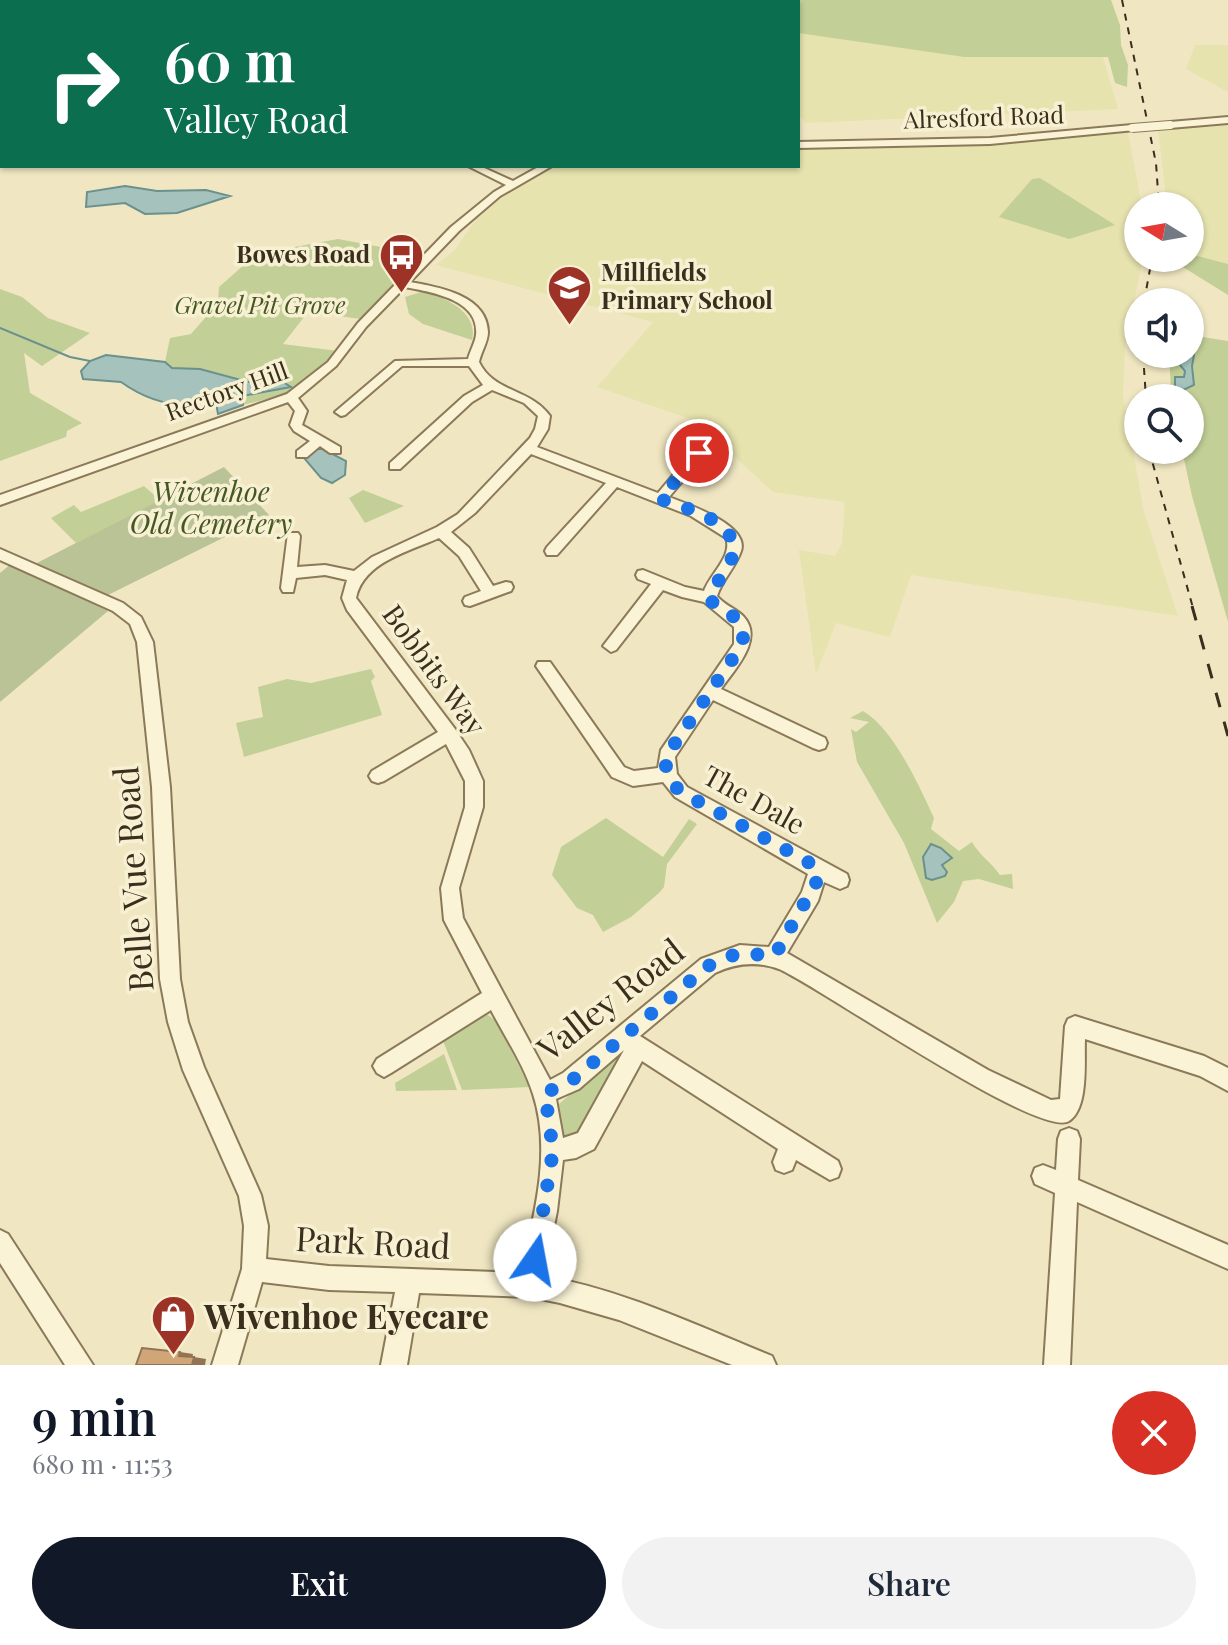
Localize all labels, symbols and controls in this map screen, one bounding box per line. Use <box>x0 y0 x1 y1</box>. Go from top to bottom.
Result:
text: 60 m <box>164 22 295 97</box>
icon: right <box>32 32 136 136</box>
text: Valley Road <box>164 94 349 142</box>
street label: Alresford Road <box>902 97 1065 135</box>
north arrow <box>1124 192 1204 272</box>
map controls <box>1124 192 1204 464</box>
bus stop icon: Bowes Road <box>377 231 425 294</box>
place label: Bowes Road <box>236 237 370 269</box>
place label: Millfields Primary School <box>601 255 773 315</box>
school or university icon: Millfields Primary School <box>546 263 594 326</box>
park label: Gravel Pit Grove <box>174 288 346 320</box>
button: sound <box>1124 288 1204 368</box>
street label: Rectory Hill <box>161 353 292 427</box>
button: search <box>1124 384 1204 464</box>
pin <box>665 419 733 487</box>
icon: arrive <box>677 431 721 475</box>
park label: Wivenhoe Old Cemetery <box>130 472 292 541</box>
street label: Bobbits Way <box>375 596 495 742</box>
street label: The Dale <box>697 756 812 842</box>
street label: Belle Vue Road <box>101 765 163 993</box>
street label: Valley Road <box>526 926 693 1071</box>
street label: Park Road <box>294 1214 452 1268</box>
position arrow <box>493 1218 577 1302</box>
place label: Wivenhoe Eyecare <box>203 1292 489 1338</box>
shop icon: Wivenhoe Eyecare <box>149 1293 197 1356</box>
text: 9 min <box>32 1384 156 1448</box>
button: close <box>1112 1391 1196 1475</box>
text: 680 m · 11:53 <box>32 1446 173 1481</box>
button: Exit <box>32 1537 606 1629</box>
button: Share <box>622 1537 1196 1629</box>

